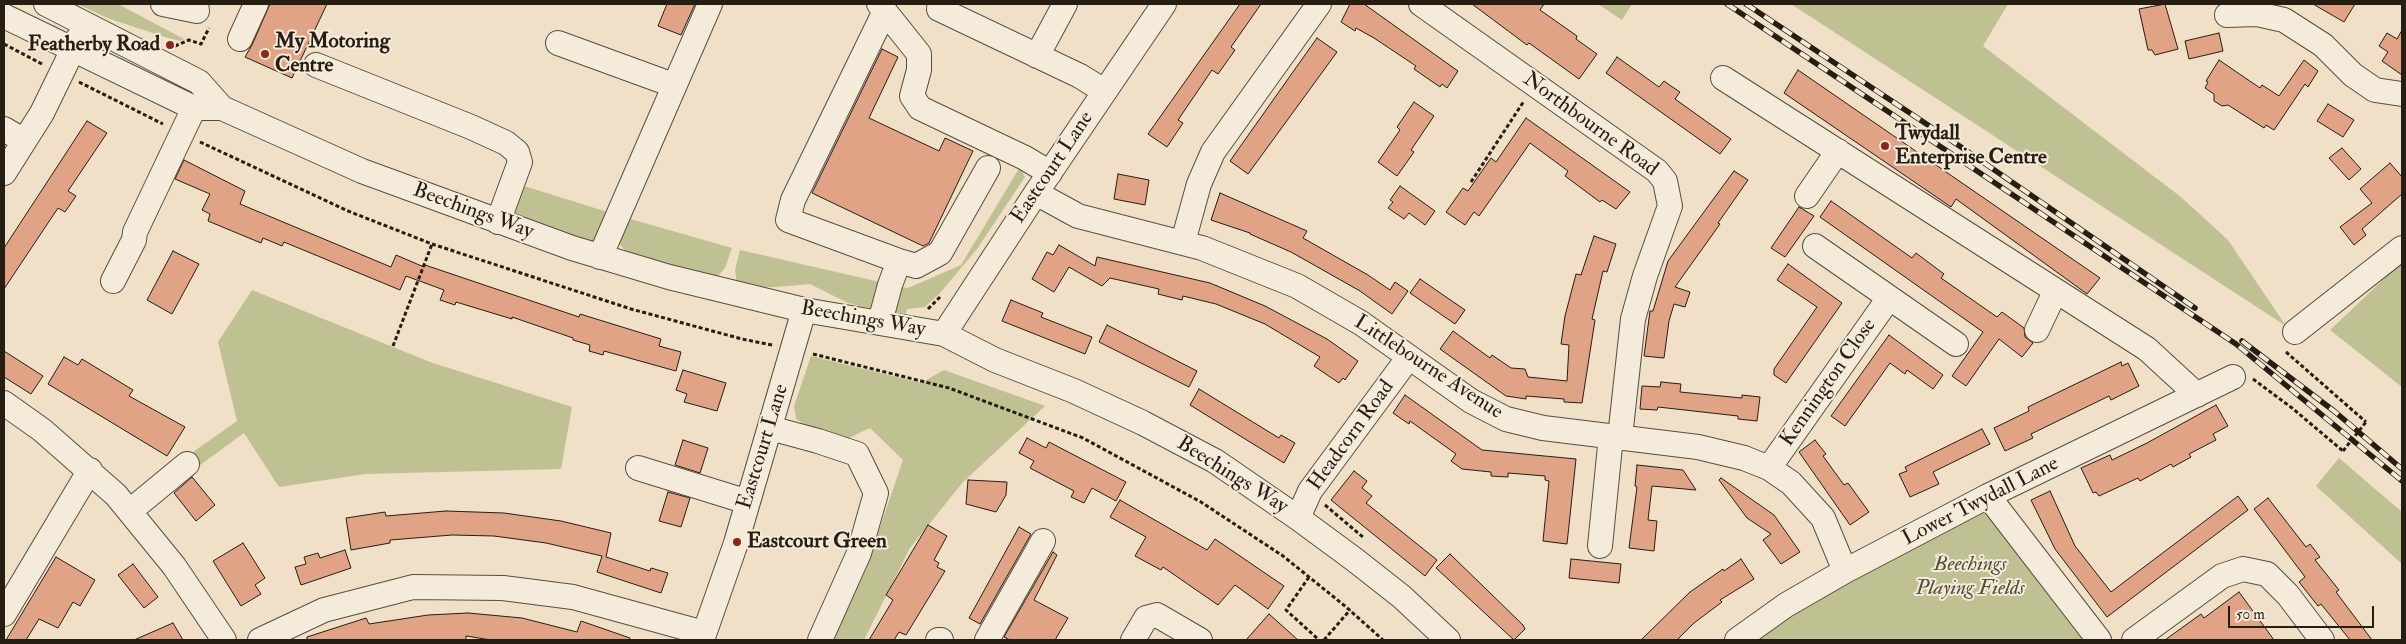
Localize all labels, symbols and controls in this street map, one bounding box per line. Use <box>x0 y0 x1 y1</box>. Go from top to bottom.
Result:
place label: My Motoring Centre <box>275 29 390 79</box>
place label: Featherby Road <box>28 32 160 58</box>
marker: Featherby Road <box>164 39 176 51</box>
marker: My Motoring Centre <box>259 48 271 60</box>
street label: Northbourne Road <box>1517 67 1663 183</box>
street label: Eastcourt Lane <box>1006 107 1100 229</box>
place label: Twydall Enterprise Centre <box>1895 121 2047 171</box>
marker: Twydall Enterprise Centre <box>1879 140 1891 152</box>
street label: Beechings Way <box>409 179 537 245</box>
street label: Beechings Way <box>799 297 927 343</box>
street label: Littlebourne Avenue <box>1349 311 1507 425</box>
street label: Kennington Close <box>1776 314 1882 452</box>
street label: Headcorn Road <box>1304 376 1400 496</box>
street label: Eastcourt Lane <box>733 381 795 513</box>
street label: Beechings Way <box>1172 432 1292 520</box>
street label: Lower Twydall Lane <box>1899 452 2063 552</box>
place label: Eastcourt Green <box>747 529 887 555</box>
marker: Eastcourt Green <box>731 536 743 548</box>
park label: Beechings Playing Fields <box>1915 552 2025 602</box>
scale bar <box>2231 596 2377 628</box>
text: 50 m <box>2236 605 2265 624</box>

